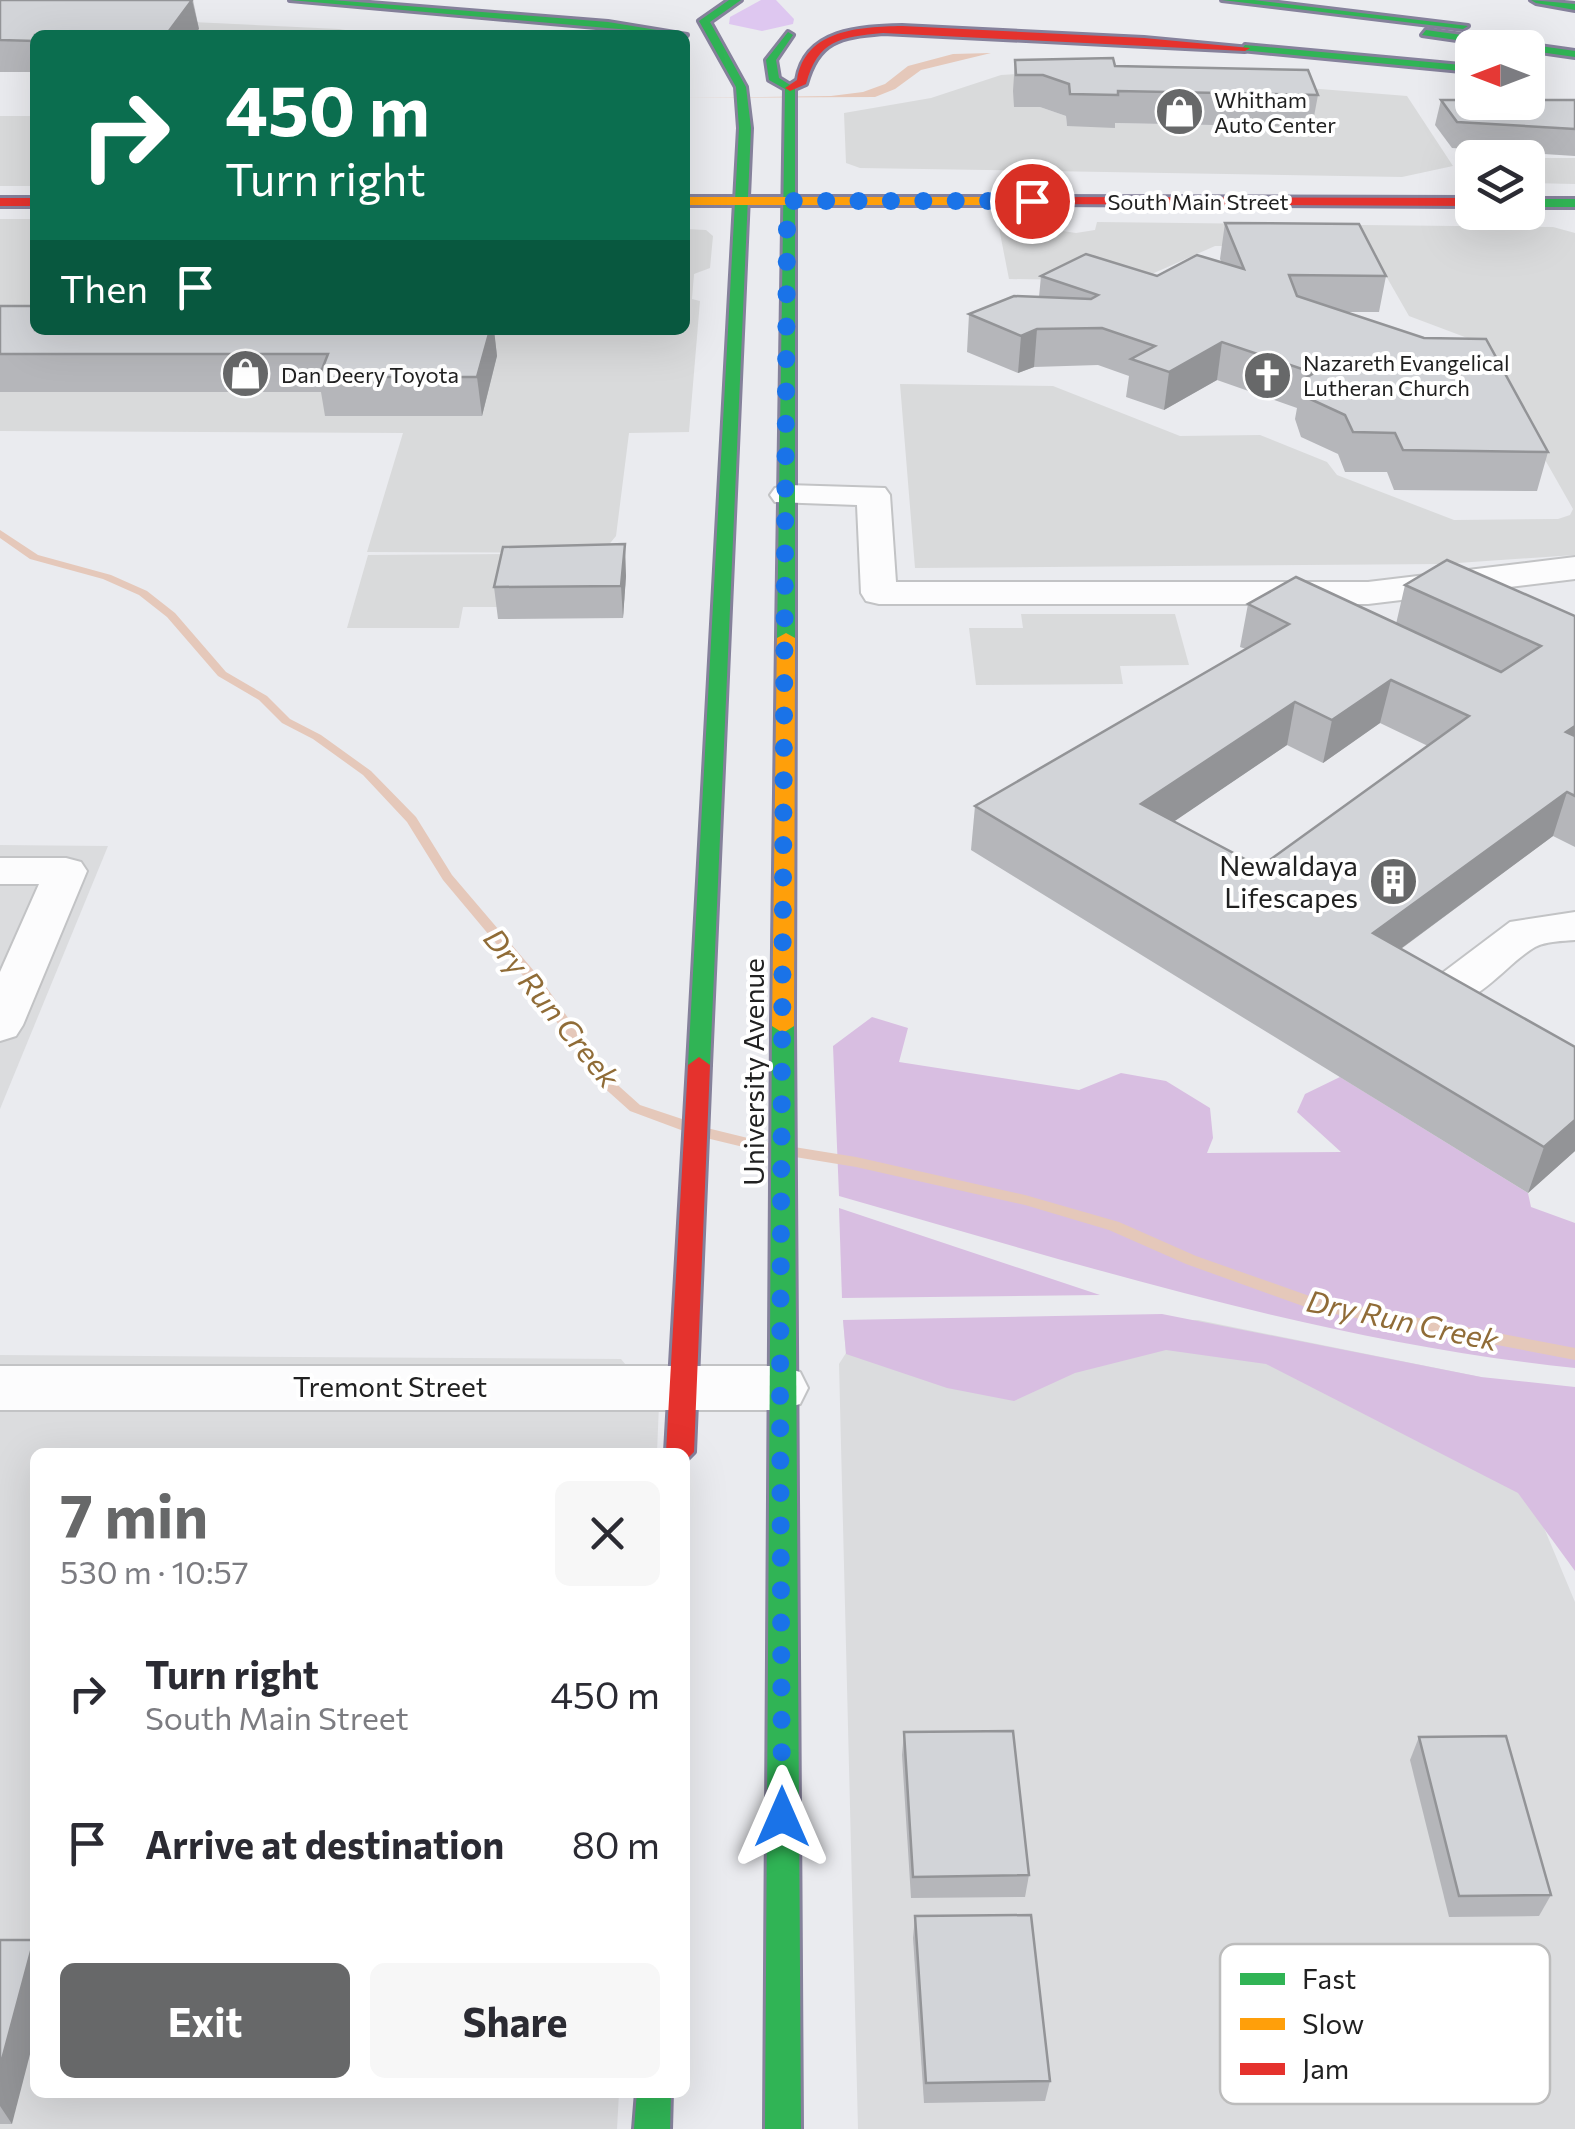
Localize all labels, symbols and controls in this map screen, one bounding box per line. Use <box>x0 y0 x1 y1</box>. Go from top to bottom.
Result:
north arrow <box>1455 30 1545 120</box>
map controls <box>1455 30 1545 230</box>
text: 450 m <box>225 65 430 150</box>
icon: right <box>60 70 190 200</box>
shop icon: Whitham Auto Center <box>1153 86 1205 138</box>
place label: Whitham Auto Center <box>1214 86 1336 138</box>
button: layers <box>1455 140 1545 230</box>
text: Turn right <box>225 150 426 205</box>
pin <box>990 159 1075 244</box>
icon: arrive <box>1005 174 1060 229</box>
street label: South Main Street <box>1107 188 1289 215</box>
icon: arrive <box>168 260 223 315</box>
text: Then <box>60 264 148 311</box>
shop icon: Dan Deery Toyota <box>220 348 272 400</box>
church icon: Nazareth Evangelical Lutheran Church <box>1242 349 1294 401</box>
place label: Nazareth Evangelical Lutheran Church <box>1303 349 1510 401</box>
place label: Dan Deery Toyota <box>281 361 459 388</box>
place label: Newaldaya Lifescapes <box>1219 848 1358 914</box>
building icon: Newaldaya Lifescapes <box>1367 855 1419 907</box>
water label: Dry Run Creek <box>477 920 629 1095</box>
street label: University Avenue <box>736 958 770 1186</box>
water label: Dry Run Creek <box>1304 1281 1503 1358</box>
street label: Tremont Street <box>293 1369 487 1403</box>
text: 7 min <box>60 1477 208 1550</box>
button: close <box>555 1481 660 1586</box>
text: 530 m · 10:57 <box>60 1551 249 1591</box>
text: Turn right <box>145 1650 319 1697</box>
icon: right <box>60 1666 115 1721</box>
text: 450 m <box>550 1670 660 1717</box>
text: South Main Street <box>145 1697 409 1737</box>
position arrow <box>730 1765 834 1869</box>
icon: arrive <box>60 1816 115 1871</box>
text: Arrive at destination <box>145 1820 504 1867</box>
text: 80 m <box>572 1820 660 1867</box>
legend <box>1220 1944 1550 2104</box>
text: Fast <box>1302 1961 1356 1995</box>
button: Exit <box>60 1963 350 2078</box>
button: Share <box>370 1963 660 2078</box>
text: Slow <box>1302 2006 1364 2040</box>
text: Jam <box>1302 2051 1349 2085</box>

